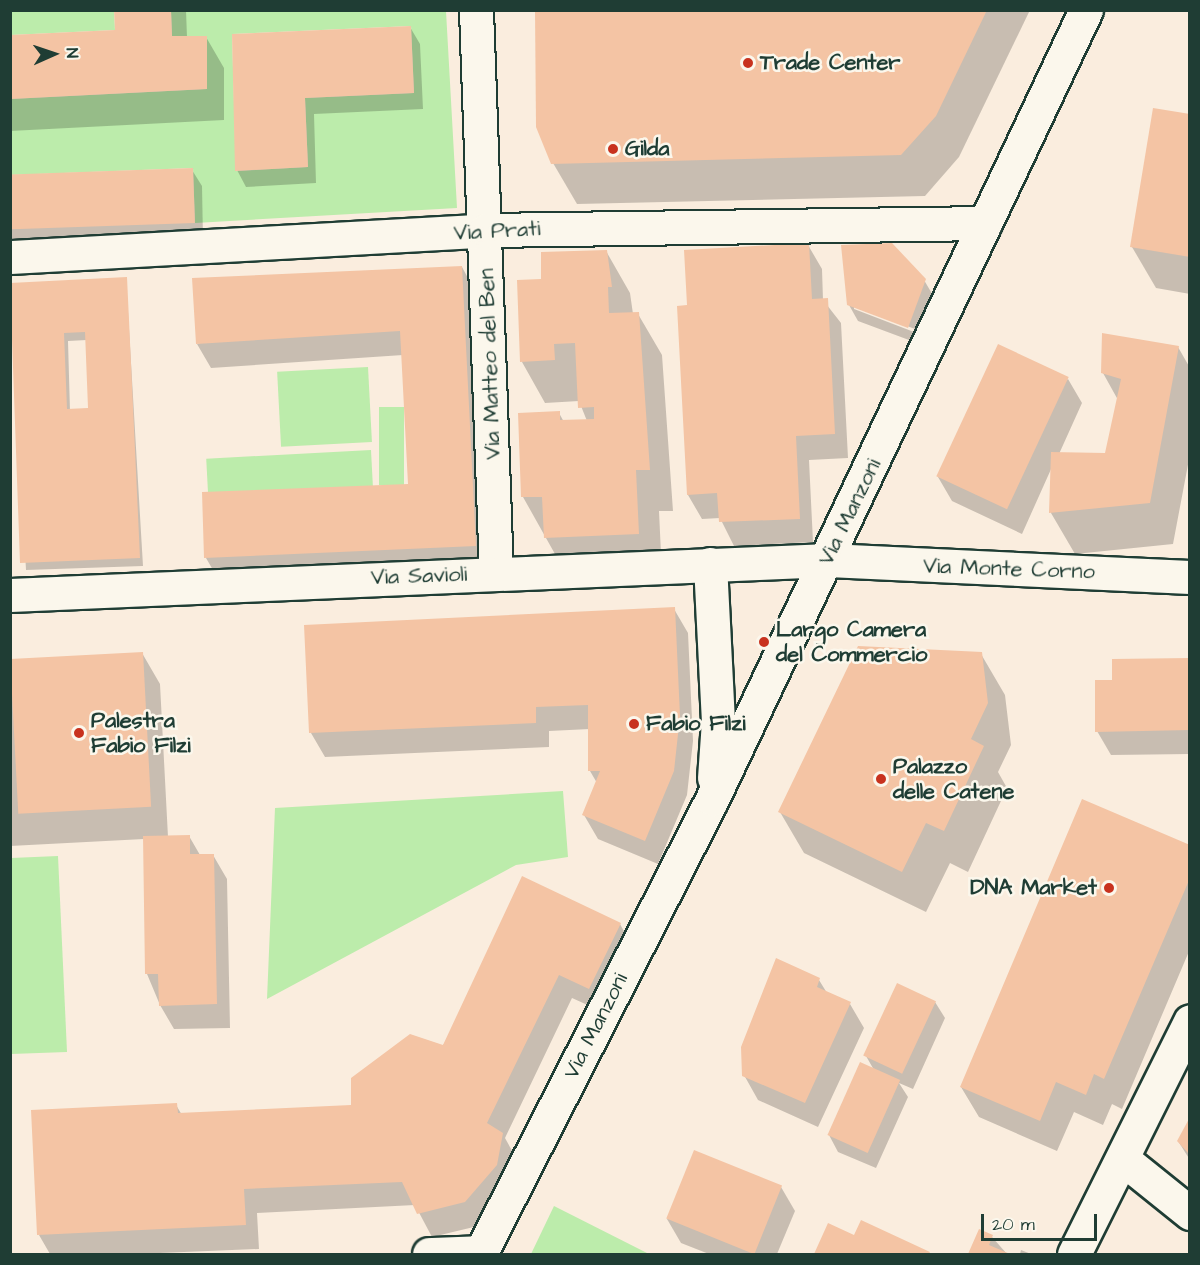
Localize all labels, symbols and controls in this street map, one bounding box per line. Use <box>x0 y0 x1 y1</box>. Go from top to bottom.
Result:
north arrow <box>24 24 84 84</box>
text: N <box>61 47 83 59</box>
place label: Trade Center <box>760 50 900 76</box>
marker: Trade Center <box>741 56 755 70</box>
place label: Gilda <box>625 136 669 162</box>
marker: Gilda <box>606 142 620 156</box>
street label: Via Prati <box>453 216 541 246</box>
street label: Via Matteo del Ben <box>473 268 507 460</box>
street label: Via Manzoni <box>813 454 887 570</box>
street label: Via Monte Corno <box>923 553 1095 585</box>
street label: Via Savioli <box>370 561 468 591</box>
place label: Largo Camera del Commercio <box>776 616 927 668</box>
marker: Largo Camera del Commercio <box>757 635 771 649</box>
place label: Palestra Fabio Filzi <box>91 707 191 758</box>
place label: Fabio Filzi <box>646 711 746 737</box>
marker: Fabio Filzi <box>627 717 641 731</box>
marker: Palestra Fabio Filzi <box>72 726 86 740</box>
place label: Palazzo delle Catene <box>893 753 1014 804</box>
marker: Palazzo delle Catene <box>874 772 888 786</box>
place label: DNA Market <box>970 875 1097 901</box>
marker: DNA Market <box>1102 881 1116 895</box>
street label: Via Manzoni <box>558 969 634 1083</box>
scale bar <box>984 1202 1100 1240</box>
text: 20 m <box>992 1212 1035 1237</box>

